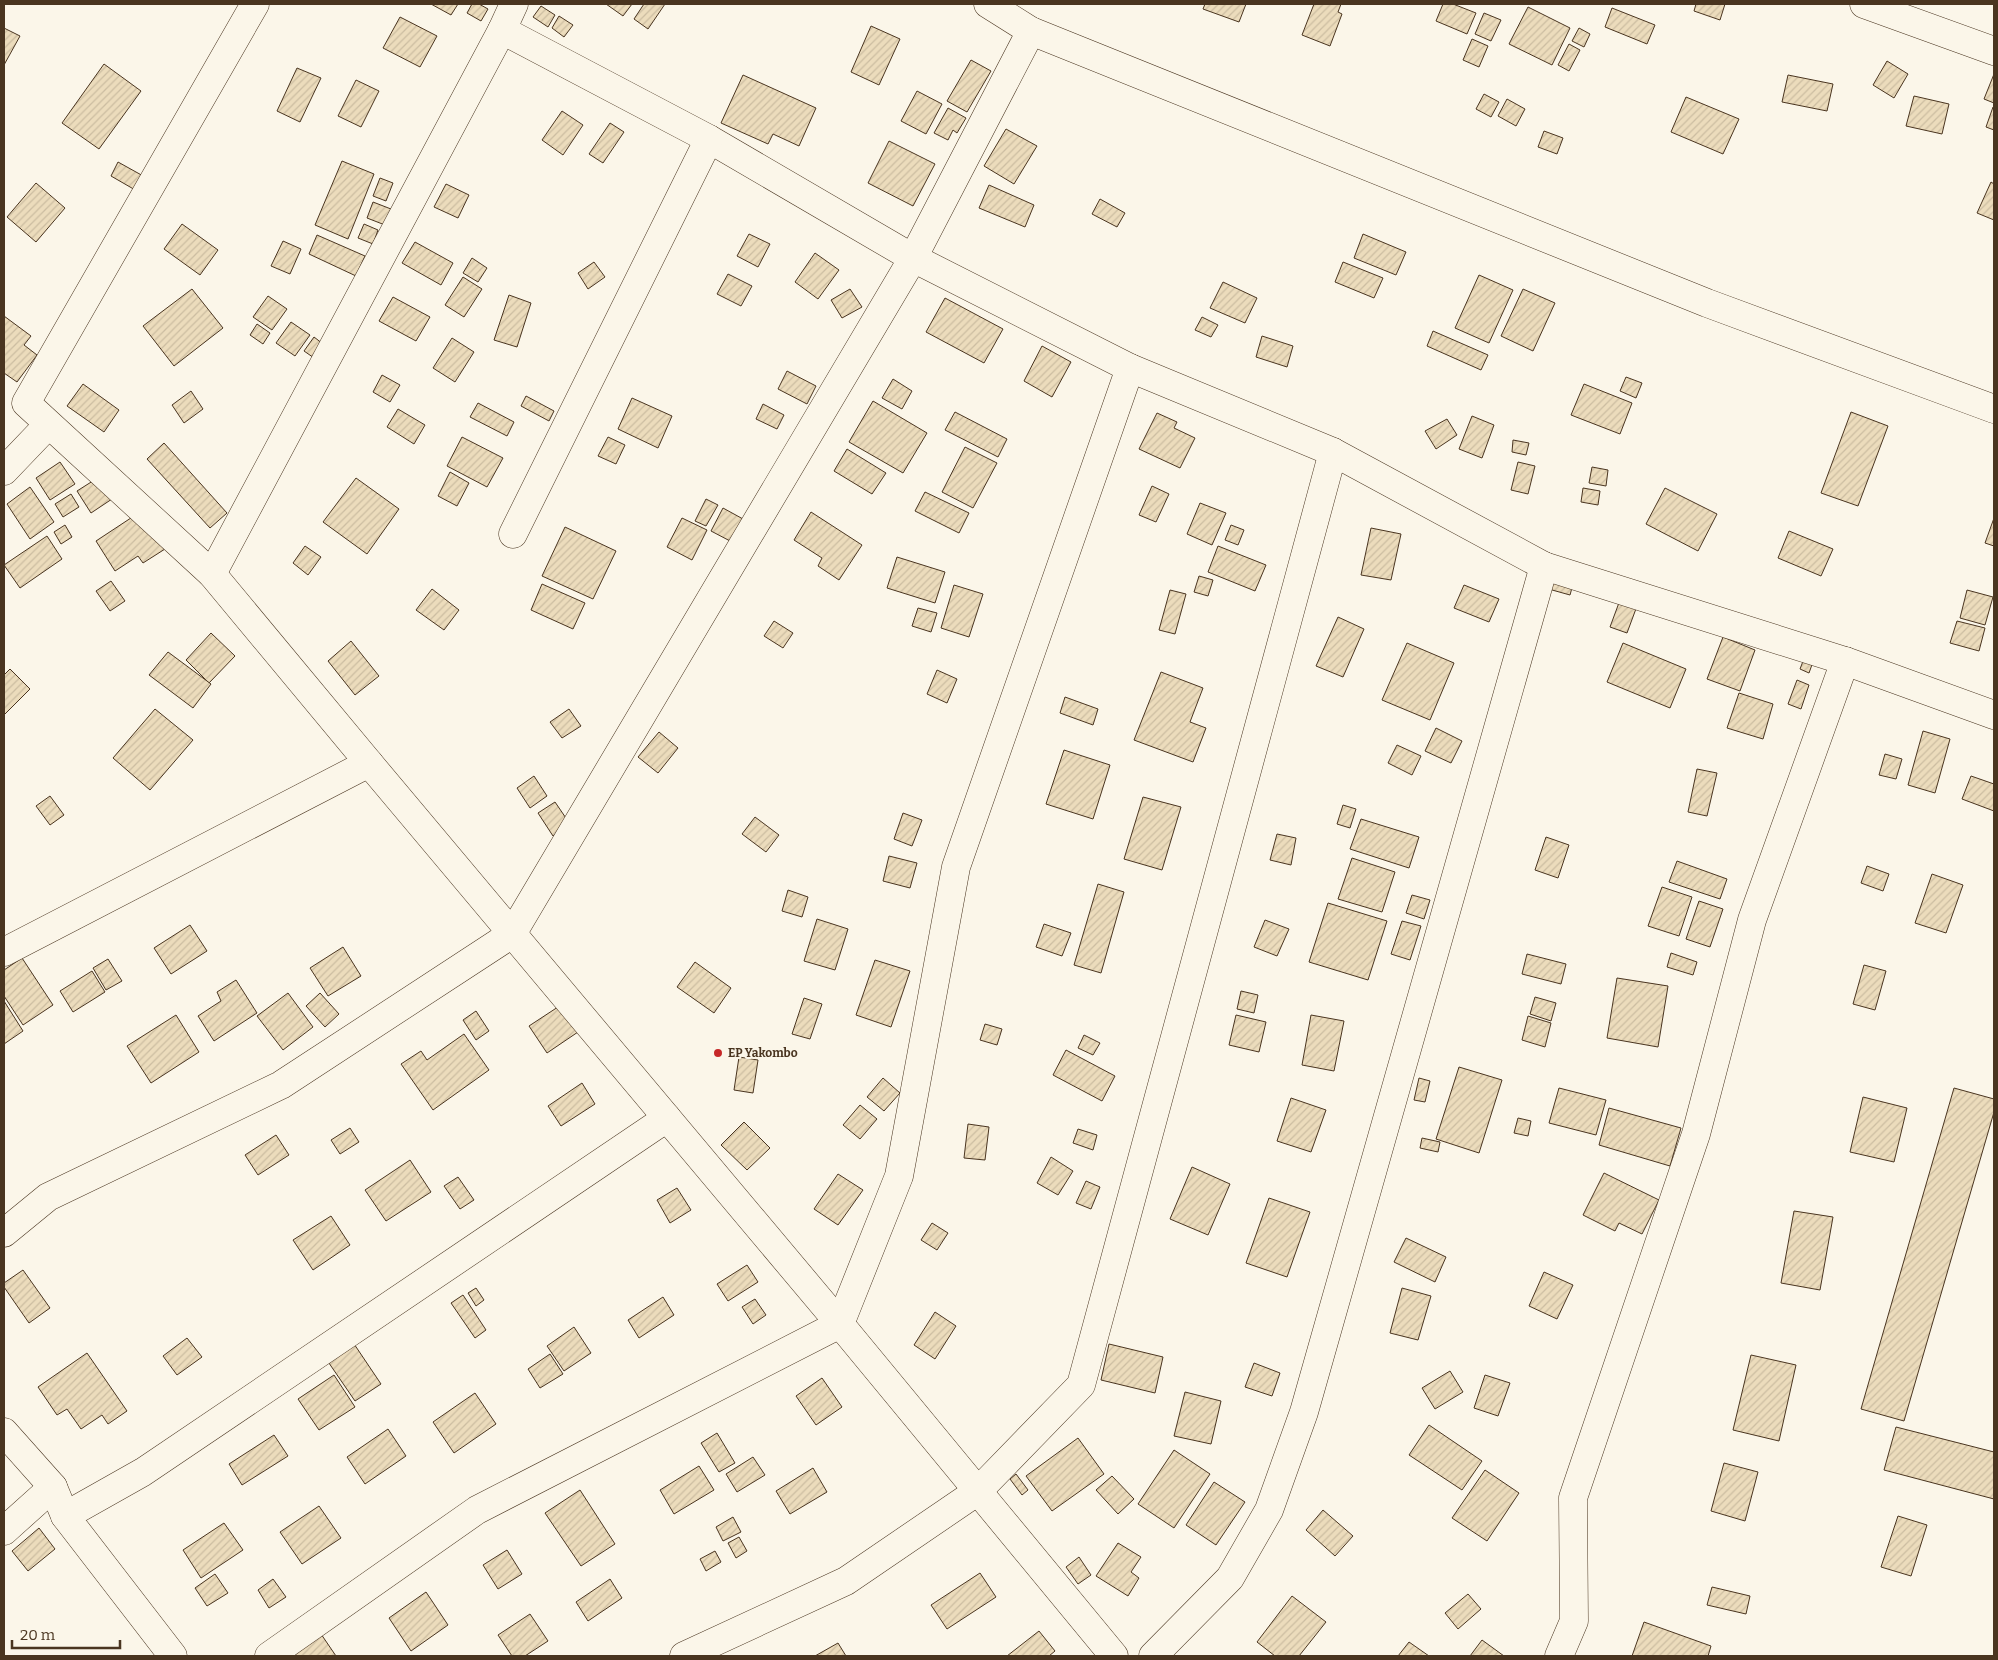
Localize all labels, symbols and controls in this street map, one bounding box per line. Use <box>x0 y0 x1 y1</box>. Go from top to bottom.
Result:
place label: EP Yakombo <box>728 1046 798 1060</box>
marker: EP Yakombo <box>712 1047 724 1059</box>
scale bar <box>12 1618 120 1650</box>
text: 20 m <box>20 1626 56 1644</box>

